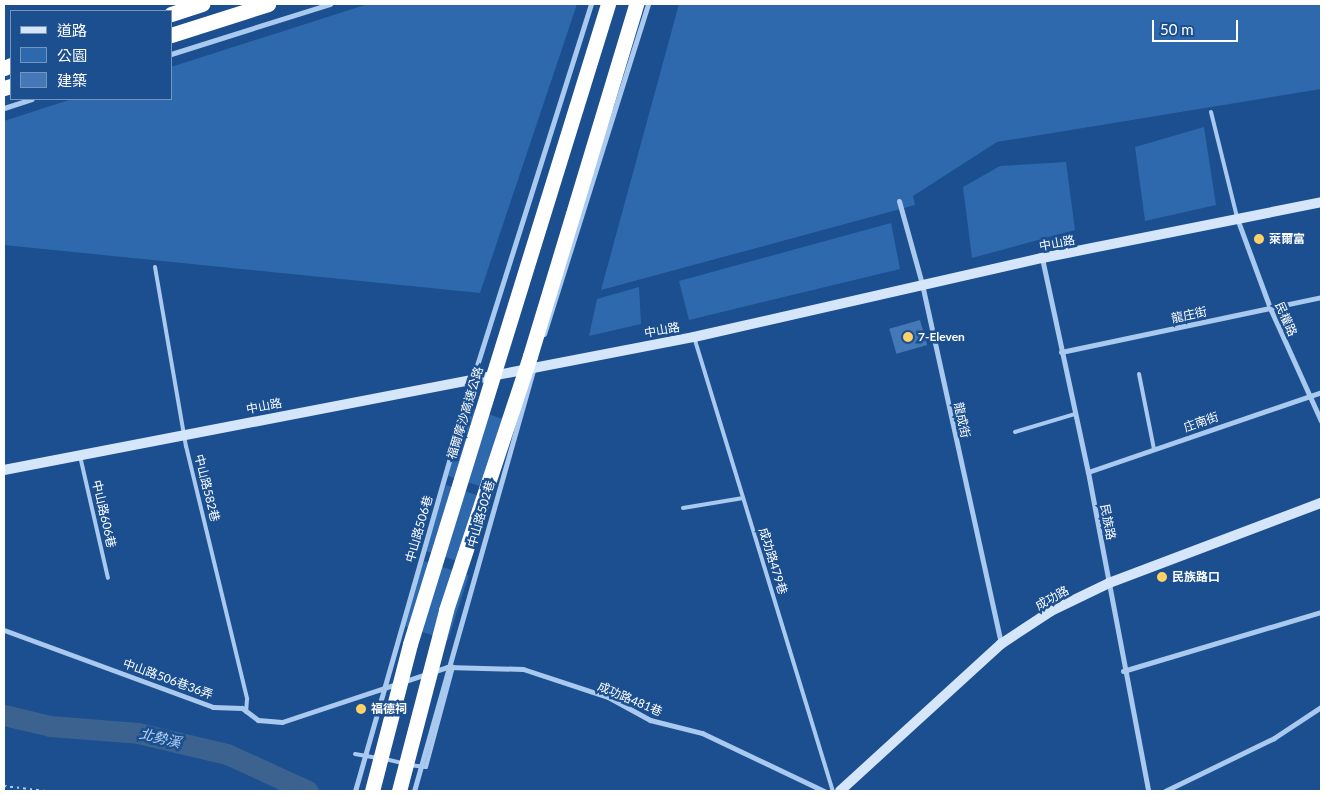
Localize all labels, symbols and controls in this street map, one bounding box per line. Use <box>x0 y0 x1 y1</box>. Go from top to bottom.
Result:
legend <box>10 10 172 100</box>
scale bar <box>1155 10 1241 42</box>
text: 50 m <box>1160 20 1194 38</box>
text: 道路 <box>57 21 87 39</box>
text: 公園 <box>57 46 87 64</box>
text: 建築 <box>57 71 87 89</box>
street label: 中山路 <box>1038 232 1076 254</box>
place label: 萊爾富 <box>1269 232 1305 246</box>
marker: 萊爾富 <box>1253 233 1265 245</box>
street label: 民權路 <box>1272 300 1300 338</box>
street label: 龍庄街 <box>1170 304 1208 326</box>
street label: 中山路 <box>643 320 681 340</box>
place label: 7-Eleven <box>918 330 965 344</box>
marker: 7-Eleven <box>902 331 914 343</box>
street label: 福爾摩沙高速公路 <box>444 365 486 461</box>
street label: 中山路 <box>245 395 283 417</box>
street label: 龍成街 <box>951 401 973 439</box>
street label: 庄南街 <box>1182 409 1220 435</box>
street label: 中山路582巷 <box>192 453 222 523</box>
street label: 中山路606巷 <box>89 479 119 549</box>
street label: 中山路502巷 <box>465 479 497 549</box>
street label: 中山路506巷 <box>403 494 435 564</box>
street label: 民族路 <box>1097 503 1119 541</box>
street label: 成功路479巷 <box>756 526 790 596</box>
place label: 民族路口 <box>1172 570 1220 584</box>
marker: 民族路口 <box>1156 571 1168 583</box>
street label: 成功路 <box>1033 583 1071 613</box>
street label: 中山路506巷36弄 <box>121 656 215 702</box>
street label: 成功路481巷 <box>595 679 665 719</box>
place label: 福德祠 <box>371 702 407 716</box>
marker: 福德祠 <box>355 703 367 715</box>
water label: 北勢溪 <box>138 725 182 751</box>

